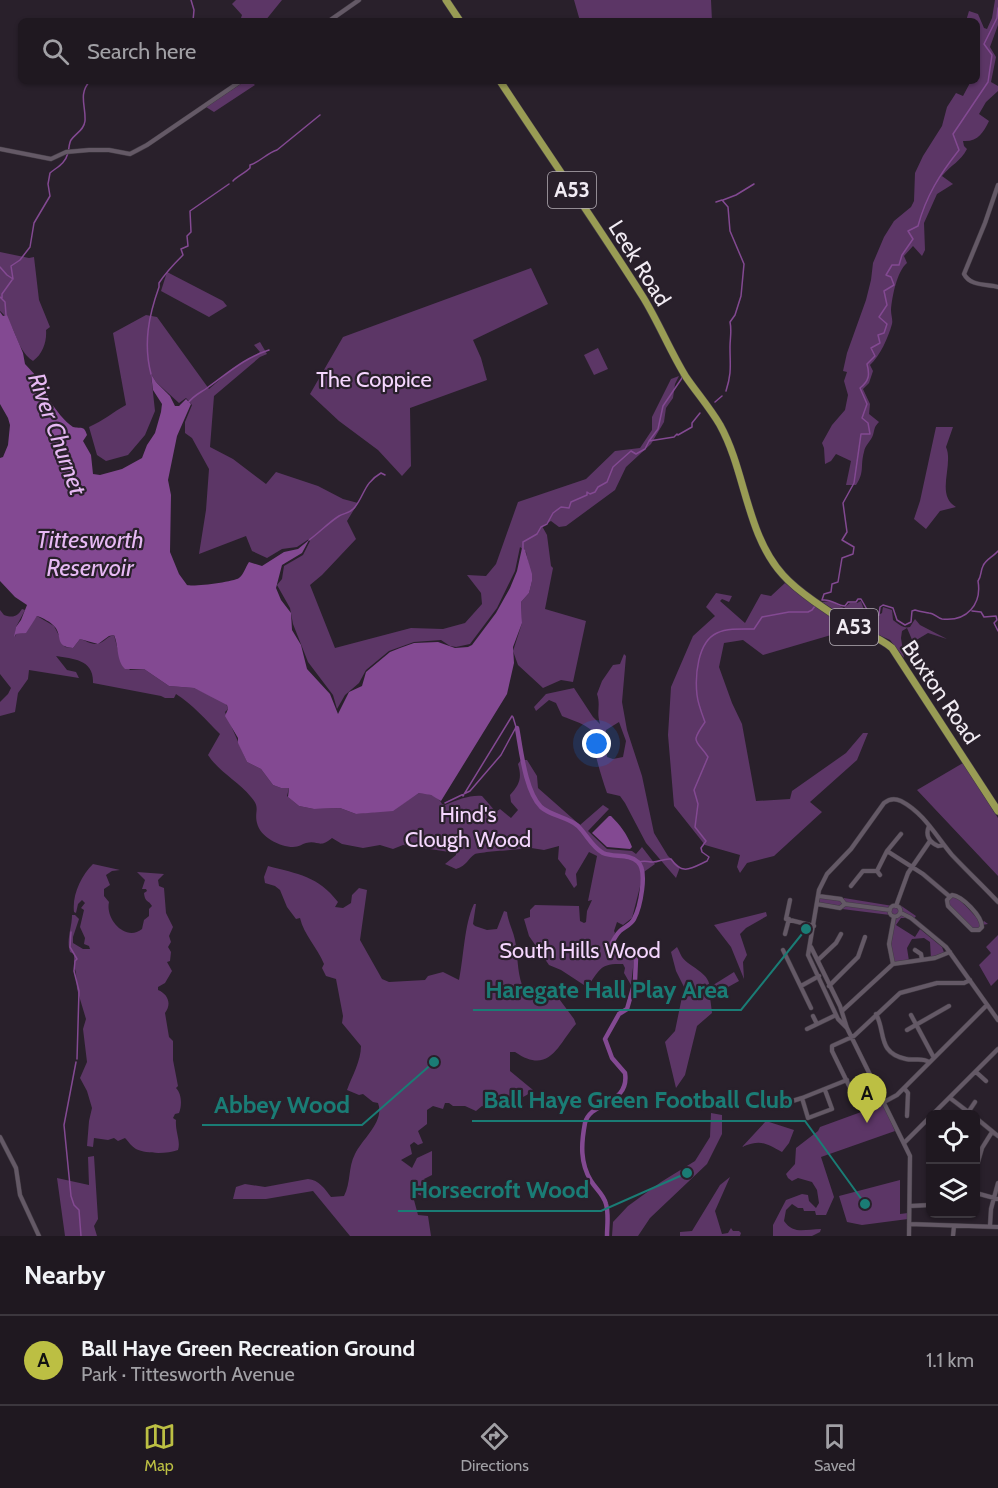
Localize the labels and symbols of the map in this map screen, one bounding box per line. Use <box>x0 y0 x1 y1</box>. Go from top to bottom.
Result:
road number: A53 <box>548 172 596 208</box>
street label: Leek Road <box>603 215 676 311</box>
park label: The Coppice <box>316 366 432 393</box>
water label: River Churnet <box>22 369 93 499</box>
water label: Tittesworth Reservoir <box>36 525 144 582</box>
road number: A53 <box>830 609 878 645</box>
street label: Buxton Road <box>896 635 985 749</box>
your location <box>582 729 611 758</box>
park label: Hind's Clough Wood <box>405 801 531 853</box>
park label: South Hills Wood <box>499 937 661 964</box>
callout: Haregate Hall Play Area <box>473 968 741 1010</box>
text: Haregate Hall Play Area <box>485 975 729 1004</box>
pin: A <box>848 1074 886 1123</box>
callout: Ball Haye Green Football Club <box>472 1079 805 1121</box>
callout: Abbey Wood <box>202 1083 362 1125</box>
text: Ball Haye Green Football Club <box>483 1085 793 1114</box>
text: Abbey Wood <box>214 1090 350 1119</box>
callout: Horsecroft Wood <box>398 1169 601 1211</box>
text: Horsecroft Wood <box>411 1175 589 1204</box>

